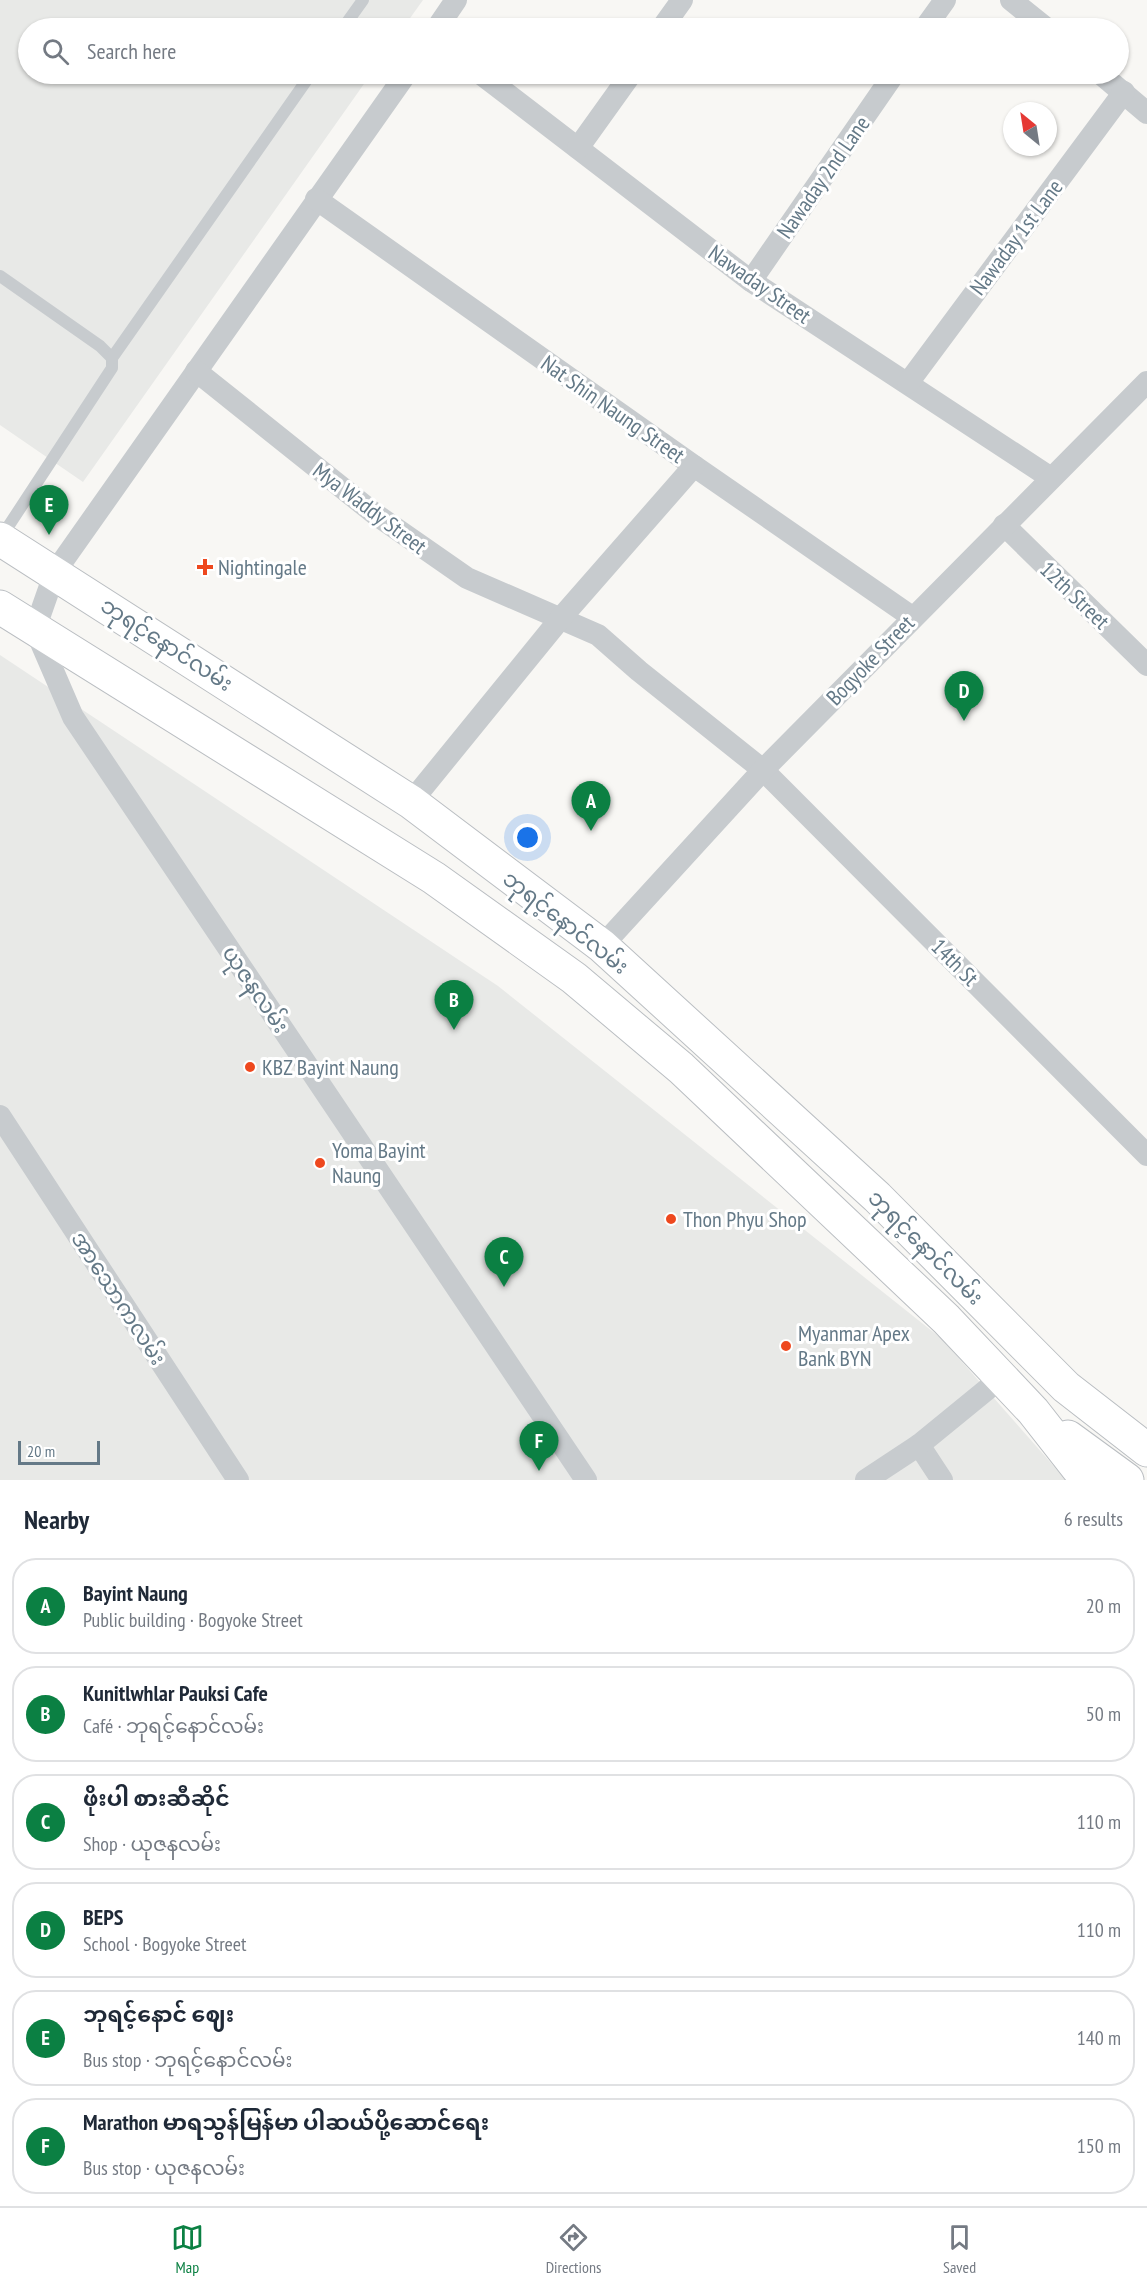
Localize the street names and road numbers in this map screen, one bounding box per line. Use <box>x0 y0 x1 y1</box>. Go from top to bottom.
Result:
street label: Nawaday 2nd Lane <box>770 110 876 244</box>
street label: Nawaday 1st Lane <box>963 174 1069 300</box>
street label: Nawaday Street <box>703 239 817 329</box>
street label: Nat Shin Naung Street <box>536 349 690 469</box>
street label: Mya Waddy Street <box>308 456 432 560</box>
street label: 12th Street <box>1034 555 1116 635</box>
street label: ဘုရင့်နောင်လမ်း <box>94 590 239 700</box>
street label: Bogyoke Street <box>820 609 920 711</box>
street label: ဘုရင့်နောင်လမ်း <box>495 863 635 983</box>
street label: 14th St <box>925 932 985 992</box>
street label: ယုဇနလမ်း <box>213 939 296 1040</box>
street label: ဘုရင့်နောင်လမ်း <box>860 1183 990 1313</box>
street label: အာသောကလမ်း <box>65 1225 173 1370</box>

